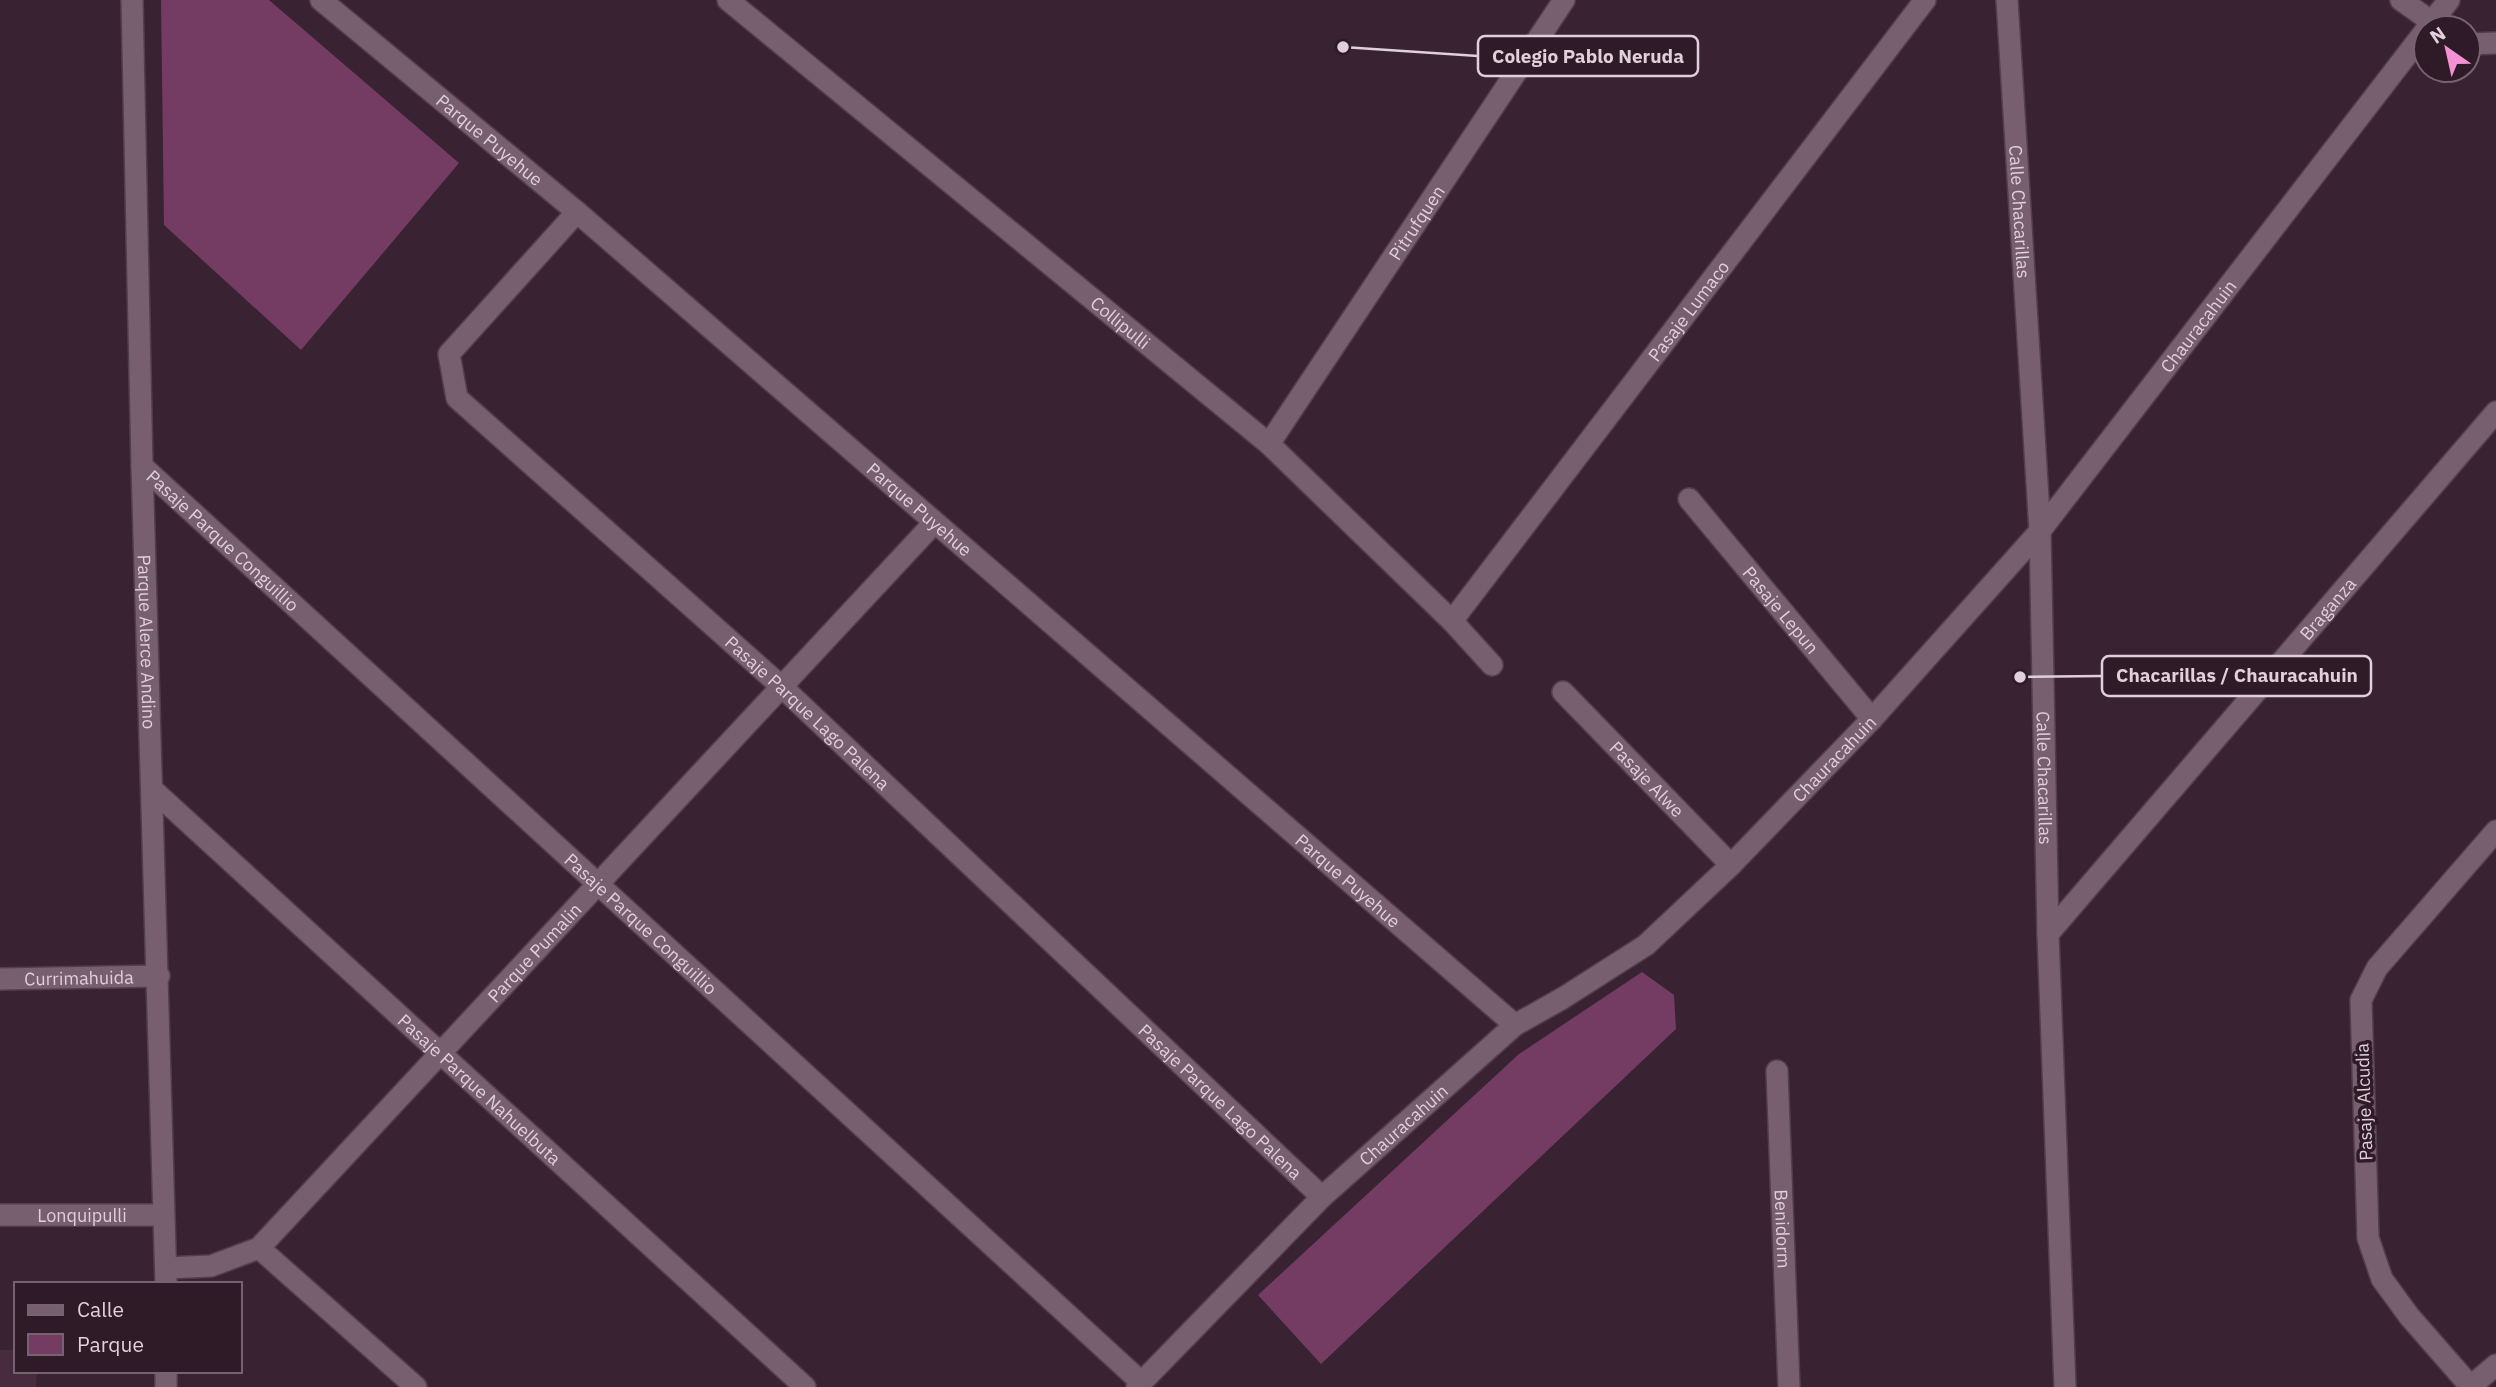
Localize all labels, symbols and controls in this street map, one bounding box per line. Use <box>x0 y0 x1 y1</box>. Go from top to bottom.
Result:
north arrow <box>2412 14 2482 84</box>
text: N <box>2425 21 2450 49</box>
callout: Colegio Pablo Neruda <box>1478 36 1698 76</box>
text: Colegio Pablo Neruda <box>1492 44 1684 68</box>
street label: Parque Puyehue <box>432 89 548 191</box>
street label: Calle Chacarillas <box>2005 144 2036 279</box>
street label: Pitrufquen <box>1383 181 1449 264</box>
street label: Pasaje Lumaco <box>1643 256 1734 366</box>
street label: Chauracahuin <box>2155 275 2241 377</box>
street label: Collipulli <box>1086 291 1155 353</box>
street label: Parque Puyehue <box>862 457 977 561</box>
street label: Pasaje Parque Conguillio <box>142 465 304 616</box>
street label: Parque Alerce Andino <box>133 554 161 729</box>
street label: Pasaje Lepun <box>1738 561 1824 658</box>
street label: Braganza <box>2294 572 2361 644</box>
street label: Pasaje Parque Lago Palena <box>721 631 895 795</box>
callout: Chacarillas / Chauracahuin <box>2102 656 2371 696</box>
text: Chacarillas / Chauracahuin <box>2116 663 2358 687</box>
street label: Chauracahuin <box>1787 710 1881 807</box>
street label: Calle Chacarillas <box>2032 711 2058 845</box>
street label: Pasaje Alwe <box>1605 736 1690 822</box>
street label: Parque Puyehue <box>1291 829 1406 932</box>
street label: Pasaje Parque Conguillio <box>560 848 722 999</box>
street label: Parque Pumalin <box>482 898 586 1007</box>
street label: Currimahuida <box>24 965 134 990</box>
street label: Pasaje Parque Nahuelbuta <box>393 1009 566 1170</box>
street label: Pasaje Parque Lago Palena <box>1134 1018 1307 1184</box>
street label: Pasaje Alcudia <box>2350 1042 2378 1161</box>
street label: Chauracahuin <box>1354 1079 1452 1170</box>
street label: Benidorm <box>1770 1189 1796 1269</box>
street label: Lonquipulli <box>37 1204 127 1227</box>
legend <box>14 1282 242 1373</box>
text: Calle <box>77 1295 124 1323</box>
text: Parque <box>77 1330 144 1358</box>

